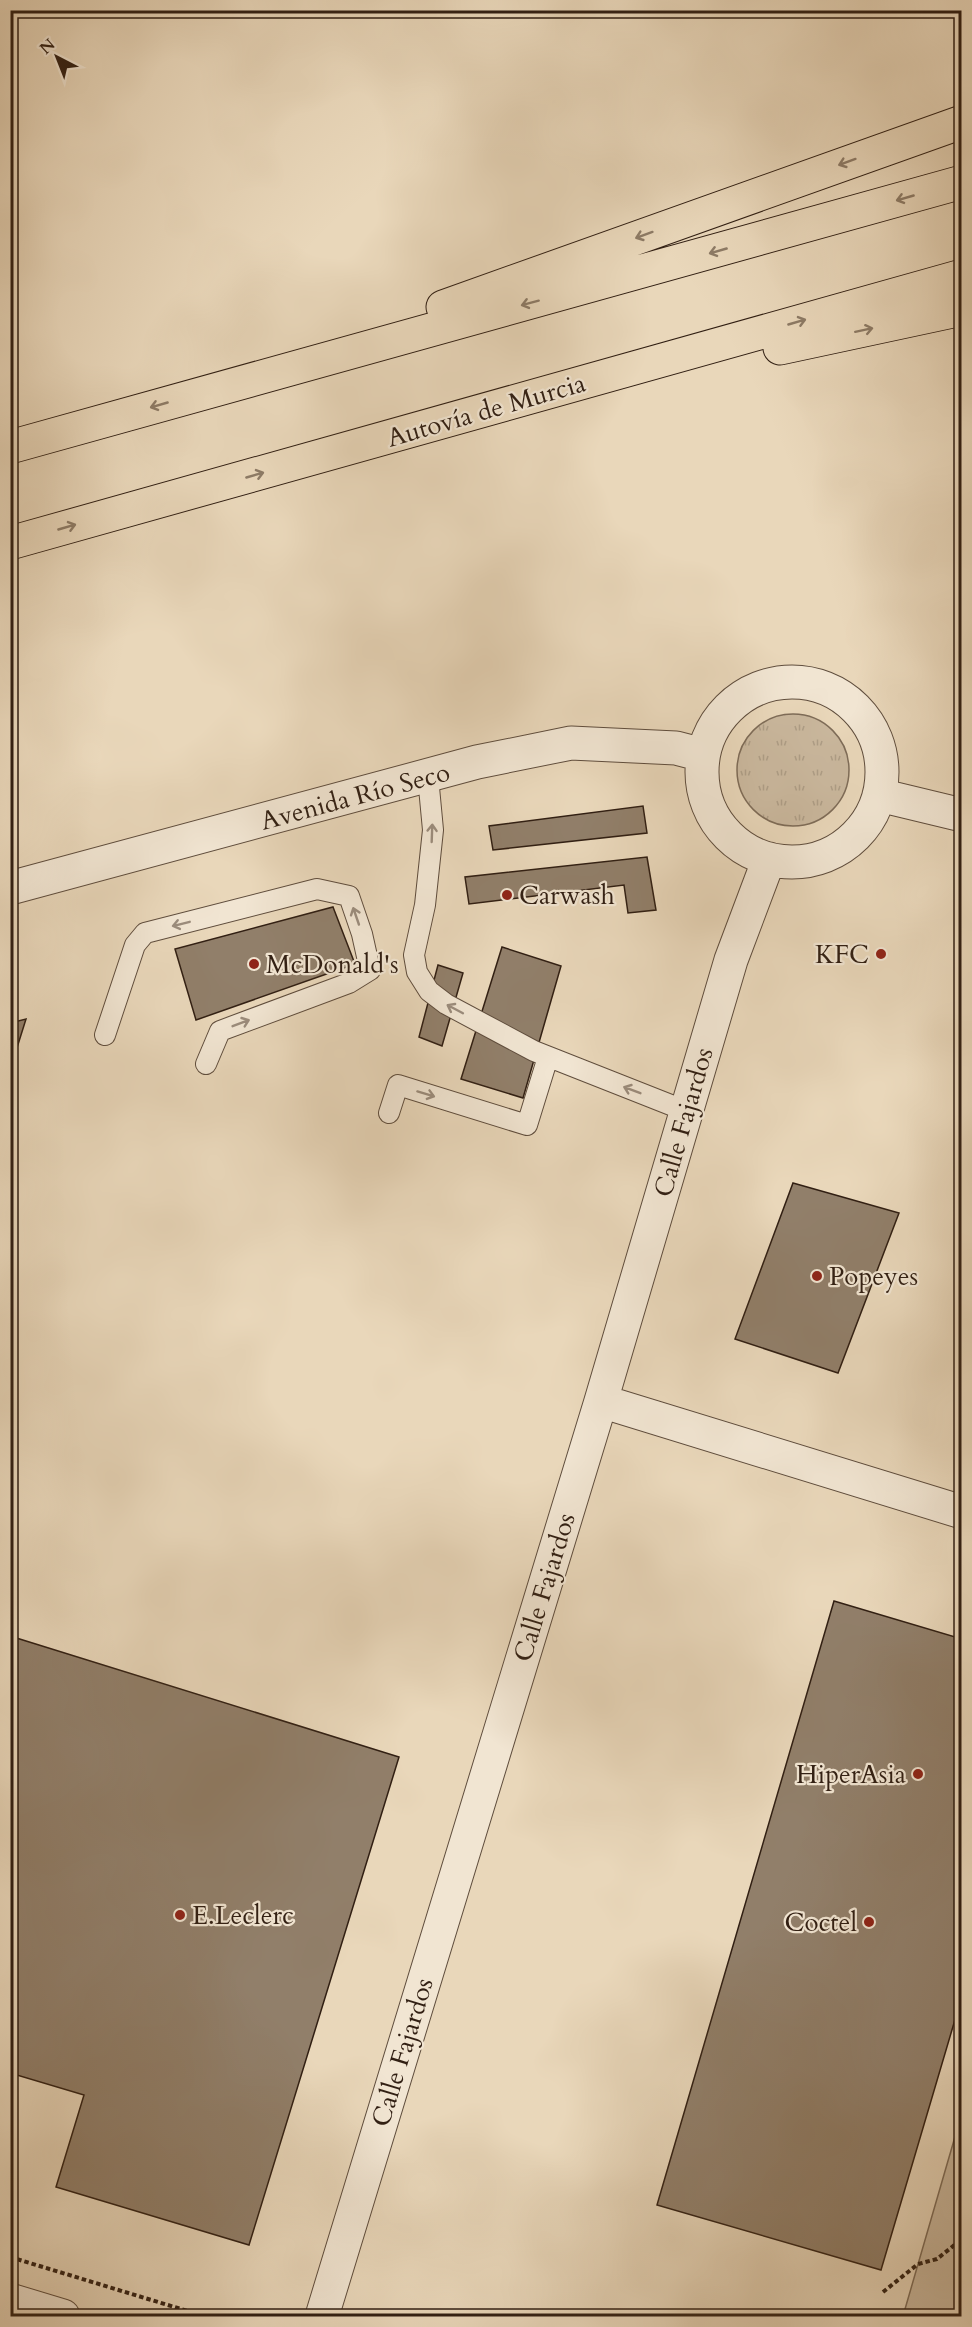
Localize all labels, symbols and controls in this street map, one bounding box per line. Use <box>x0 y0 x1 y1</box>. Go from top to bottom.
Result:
north arrow <box>27 27 87 87</box>
text: N <box>35 34 60 59</box>
one-way arrow <box>838 158 857 169</box>
one-way arrow <box>896 193 915 204</box>
one-way arrow <box>635 231 654 242</box>
one-way arrow <box>708 246 727 257</box>
one-way arrow <box>521 298 540 309</box>
one-way arrow <box>788 316 807 327</box>
one-way arrow <box>854 324 874 335</box>
street label: Autovía de Murcia <box>383 365 589 456</box>
one-way arrow <box>150 400 169 411</box>
one-way arrow <box>245 469 264 480</box>
one-way arrow <box>57 521 76 533</box>
street label: Avenida Río Seco <box>257 754 454 839</box>
one-way arrow <box>427 824 438 844</box>
place label: Carwash <box>519 878 615 913</box>
marker: Carwash <box>500 888 514 902</box>
one-way arrow <box>349 907 360 926</box>
one-way arrow <box>171 919 190 930</box>
place label: KFC <box>815 937 869 972</box>
place label: McDonald's <box>266 947 399 982</box>
marker: KFC <box>874 947 888 961</box>
marker: McDonald's <box>247 957 261 971</box>
one-way arrow <box>447 1003 464 1015</box>
one-way arrow <box>232 1017 250 1028</box>
street label: Calle Fajardos <box>645 1043 722 1201</box>
one-way arrow <box>623 1084 642 1095</box>
one-way arrow <box>416 1089 435 1100</box>
place label: Popeyes <box>829 1259 918 1294</box>
marker: Popeyes <box>810 1269 824 1283</box>
street label: Calle Fajardos <box>505 1508 584 1666</box>
place label: HiperAsia <box>796 1757 906 1792</box>
marker: HiperAsia <box>911 1767 925 1781</box>
place label: E.Leclerc <box>192 1898 294 1933</box>
place label: Coctel <box>785 1905 857 1940</box>
marker: E.Leclerc <box>173 1908 187 1922</box>
marker: Coctel <box>862 1915 876 1929</box>
street label: Calle Fajardos <box>363 1973 442 2131</box>

